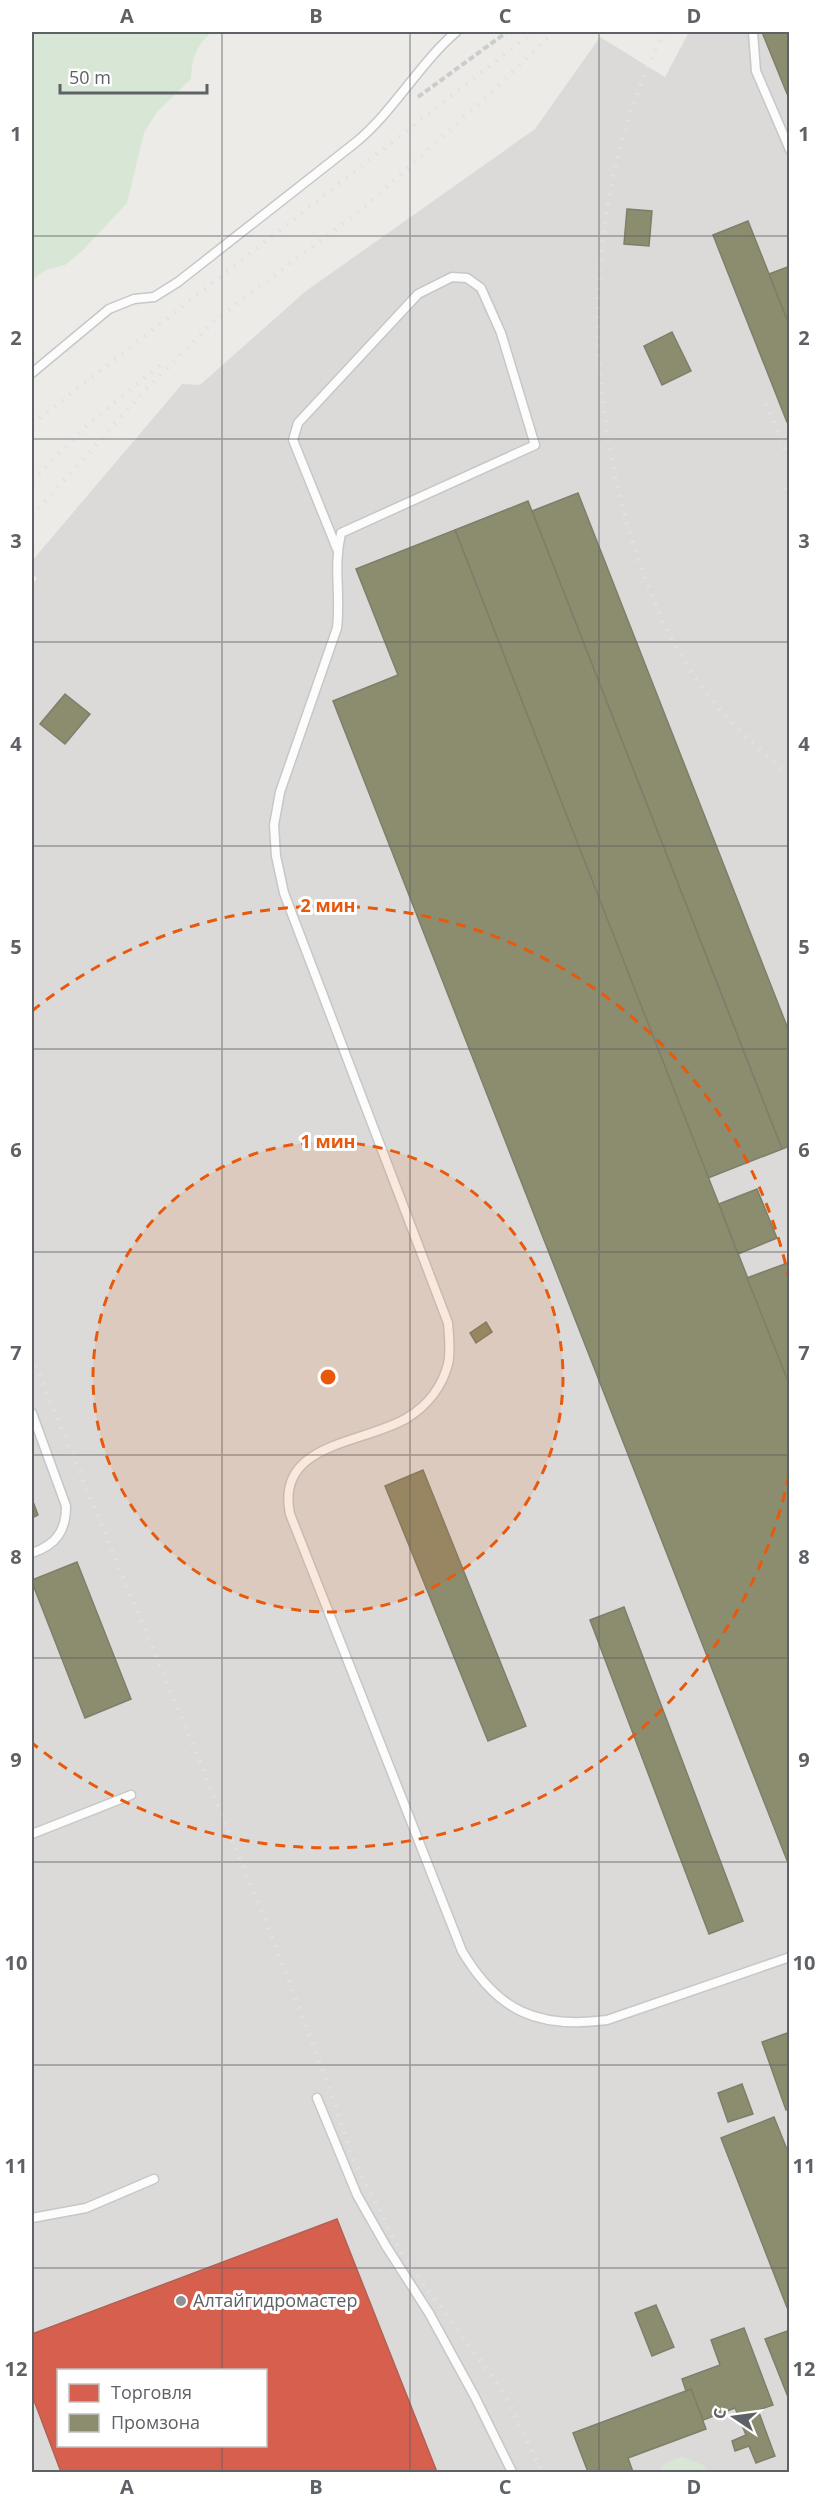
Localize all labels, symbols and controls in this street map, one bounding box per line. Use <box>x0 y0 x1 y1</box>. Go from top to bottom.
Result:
text: A <box>120 2 134 29</box>
text: B <box>309 2 323 29</box>
text: C <box>499 2 512 29</box>
text: D <box>687 2 701 29</box>
scale bar <box>60 57 207 95</box>
text: 50 m <box>69 65 111 89</box>
text: 1 <box>10 120 22 147</box>
text: 1 <box>798 120 810 147</box>
text: 2 <box>10 324 22 351</box>
text: 2 <box>798 324 810 351</box>
text: 3 <box>10 527 22 554</box>
text: 3 <box>798 527 810 554</box>
text: 4 <box>10 730 22 757</box>
text: 4 <box>798 730 810 757</box>
text: 2 мин <box>300 893 356 917</box>
text: 5 <box>10 933 22 960</box>
text: 5 <box>798 933 810 960</box>
text: 1 мин <box>300 1129 356 1153</box>
text: 6 <box>10 1136 22 1163</box>
text: 6 <box>798 1136 810 1163</box>
text: 7 <box>10 1339 22 1366</box>
text: 7 <box>798 1339 810 1366</box>
centre of rings <box>318 1367 338 1387</box>
text: 8 <box>10 1543 22 1570</box>
text: 8 <box>798 1543 810 1570</box>
text: 9 <box>10 1746 22 1773</box>
text: 9 <box>798 1746 810 1773</box>
text: 10 <box>5 1949 27 1976</box>
text: 10 <box>793 1949 815 1976</box>
text: 11 <box>5 2152 27 2179</box>
text: 11 <box>793 2152 815 2179</box>
place label: Алтайгидромастер <box>193 2288 357 2312</box>
marker: Алтайгидромастер <box>174 2294 188 2308</box>
text: 12 <box>5 2355 27 2382</box>
text: 12 <box>793 2355 815 2382</box>
legend <box>57 2369 267 2447</box>
text: Торговля <box>111 2380 192 2404</box>
north arrow <box>704 2387 764 2447</box>
text: С <box>708 2406 731 2421</box>
text: Промзона <box>111 2410 200 2434</box>
text: A <box>120 2473 134 2500</box>
text: B <box>309 2473 323 2500</box>
text: C <box>499 2473 512 2500</box>
text: D <box>687 2473 701 2500</box>

